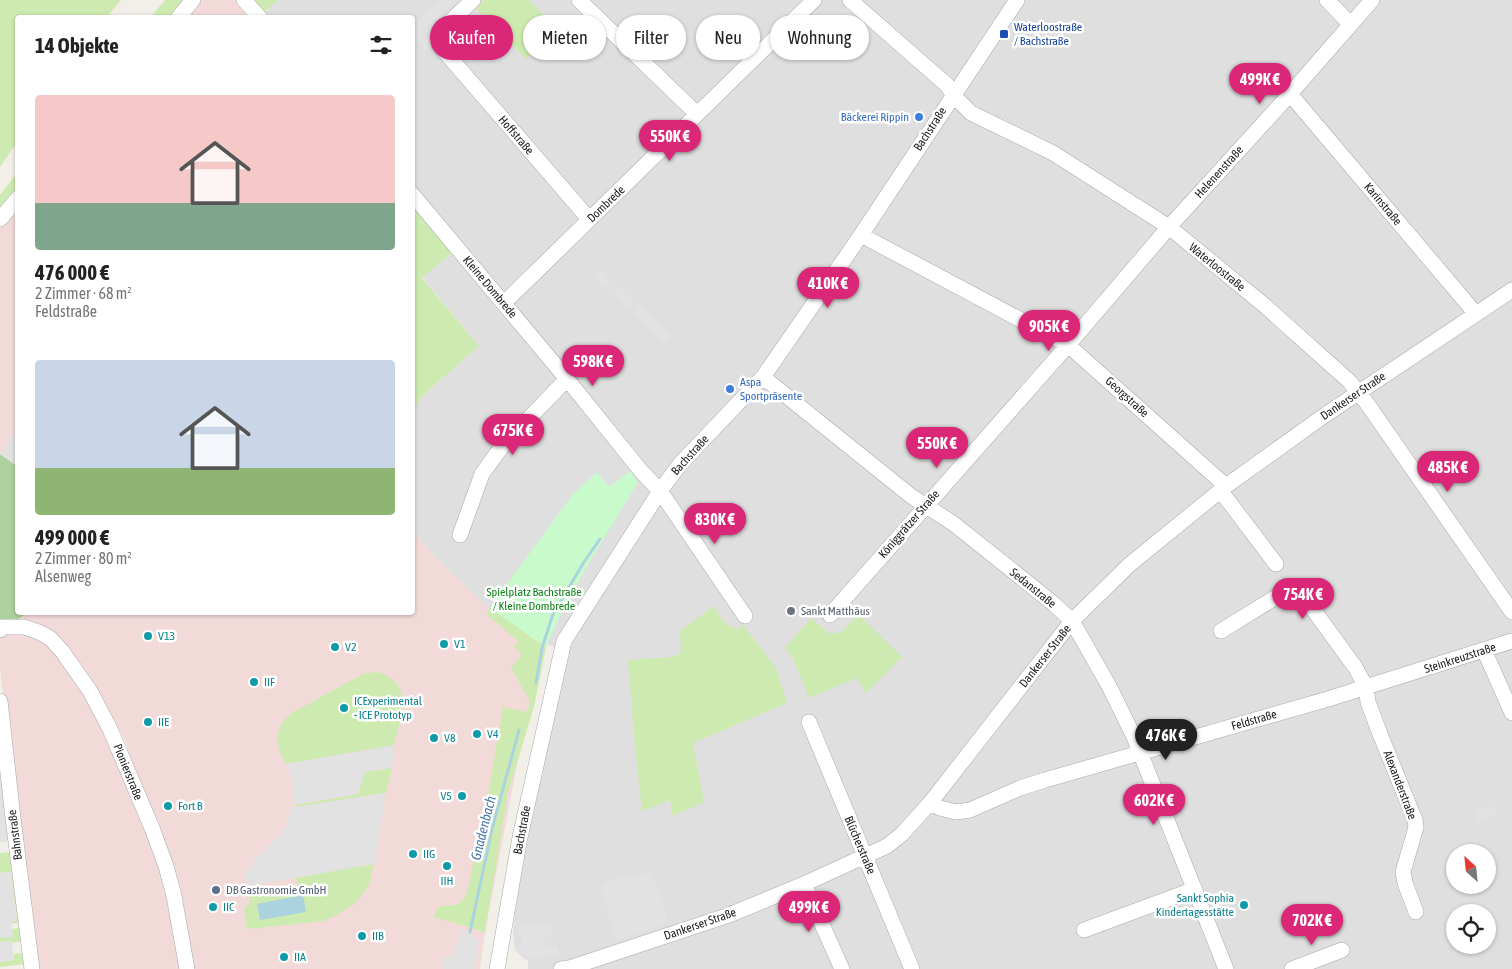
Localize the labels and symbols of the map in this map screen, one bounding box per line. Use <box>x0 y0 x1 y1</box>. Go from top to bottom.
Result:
place label: Waterloostraße / Bachstraße <box>1014 20 1082 48</box>
marker: Waterloostraße / Bachstraße <box>998 28 1010 40</box>
pin: 499K € <box>1219 62 1301 105</box>
street label: Bachstraße <box>911 105 949 153</box>
place label: Bäckerei Rippin <box>841 110 909 124</box>
marker: Bäckerei Rippin <box>913 111 925 123</box>
street label: Hoffstraße <box>495 113 537 157</box>
pin: 550K € <box>629 120 711 162</box>
street label: Helenenstraße <box>1192 143 1246 201</box>
street label: Karinstraße <box>1361 180 1405 228</box>
street label: Dombrede <box>584 183 628 225</box>
street label: Waterloostraße <box>1186 240 1248 294</box>
street label: Kleine Dombrede <box>460 253 520 321</box>
pin: 410K € <box>787 266 869 309</box>
pin: 905K € <box>1008 310 1090 352</box>
pin: 598K € <box>552 344 634 387</box>
street label: Dankerser Straße <box>1318 369 1388 423</box>
street label: Georgstraße <box>1102 374 1152 420</box>
place label: Aspa Sportpräsente <box>740 375 802 403</box>
marker: Aspa Sportpräsente <box>724 383 736 395</box>
pin: 675K € <box>472 414 554 456</box>
pin: 550K € <box>896 426 978 469</box>
street label: Bachstraße <box>668 432 712 478</box>
pin: 485K € <box>1407 450 1489 493</box>
street label: Königgrätzer Straße <box>876 487 942 561</box>
pin: 830K € <box>674 502 756 545</box>
street label: Sedanstraße <box>1007 565 1059 611</box>
pin: 754K € <box>1262 578 1344 620</box>
park label: Spielplatz Bachstraße / Kleine Dombrede <box>486 585 582 613</box>
place label: Sankt Matthäus <box>801 604 870 618</box>
marker: Sankt Matthäus <box>785 605 797 617</box>
street label: Dankerser Straße <box>1016 622 1074 690</box>
place label: V13 <box>158 629 175 643</box>
marker: V13 <box>142 630 154 642</box>
place label: V1 <box>454 637 466 651</box>
marker: V1 <box>438 638 450 650</box>
place label: V2 <box>345 640 357 654</box>
street label: Steinkreuzstraße <box>1422 640 1498 676</box>
marker: V2 <box>329 641 341 653</box>
place label: IIF <box>264 675 275 689</box>
marker: IIF <box>248 676 260 688</box>
place label: ICExperimental - ICE Prototyp <box>354 694 423 722</box>
marker: ICExperimental - ICE Prototyp <box>338 702 350 714</box>
street label: Feldstraße <box>1230 707 1278 733</box>
place label: IIE <box>158 715 169 729</box>
marker: IIE <box>142 716 154 728</box>
pin: 476K € <box>1125 718 1207 761</box>
place label: V4 <box>487 727 499 741</box>
marker: V4 <box>471 728 483 740</box>
place label: V8 <box>444 731 456 745</box>
marker: V8 <box>428 732 440 744</box>
street label: Pionierstraße <box>110 742 146 802</box>
street label: Alexanderstraße <box>1380 748 1420 822</box>
pin: 602K € <box>1113 784 1195 826</box>
place label: V5 <box>440 789 452 803</box>
marker: V5 <box>456 790 468 802</box>
water label: Gnadenbach <box>467 794 499 862</box>
place label: Fort B <box>178 799 203 813</box>
marker: Fort B <box>162 800 174 812</box>
street label: Bachstraße <box>510 805 534 855</box>
street label: Bahnstraße <box>5 809 25 861</box>
street label: Blücherstraße <box>842 814 878 876</box>
north arrow <box>1446 844 1496 894</box>
place label: IIG <box>423 847 435 861</box>
marker: IIG <box>407 848 419 860</box>
marker: IIH <box>441 860 453 872</box>
place label: IIH <box>440 874 454 888</box>
place label: DB Gastronomie GmbH <box>226 883 326 897</box>
marker: DB Gastronomie GmbH <box>210 884 222 896</box>
pin: 499K € <box>768 890 850 933</box>
place label: Sankt Sophia Kindertagesstätte <box>1156 891 1234 919</box>
marker: Sankt Sophia Kindertagesstätte <box>1238 899 1250 911</box>
place label: IIC <box>223 900 235 914</box>
marker: IIC <box>207 901 219 913</box>
pin: 702K € <box>1271 904 1353 946</box>
street label: Dankerser Straße <box>662 905 738 943</box>
place label: IIB <box>372 929 384 943</box>
marker: IIB <box>356 930 368 942</box>
place label: IIA <box>294 950 306 964</box>
marker: IIA <box>278 951 290 963</box>

